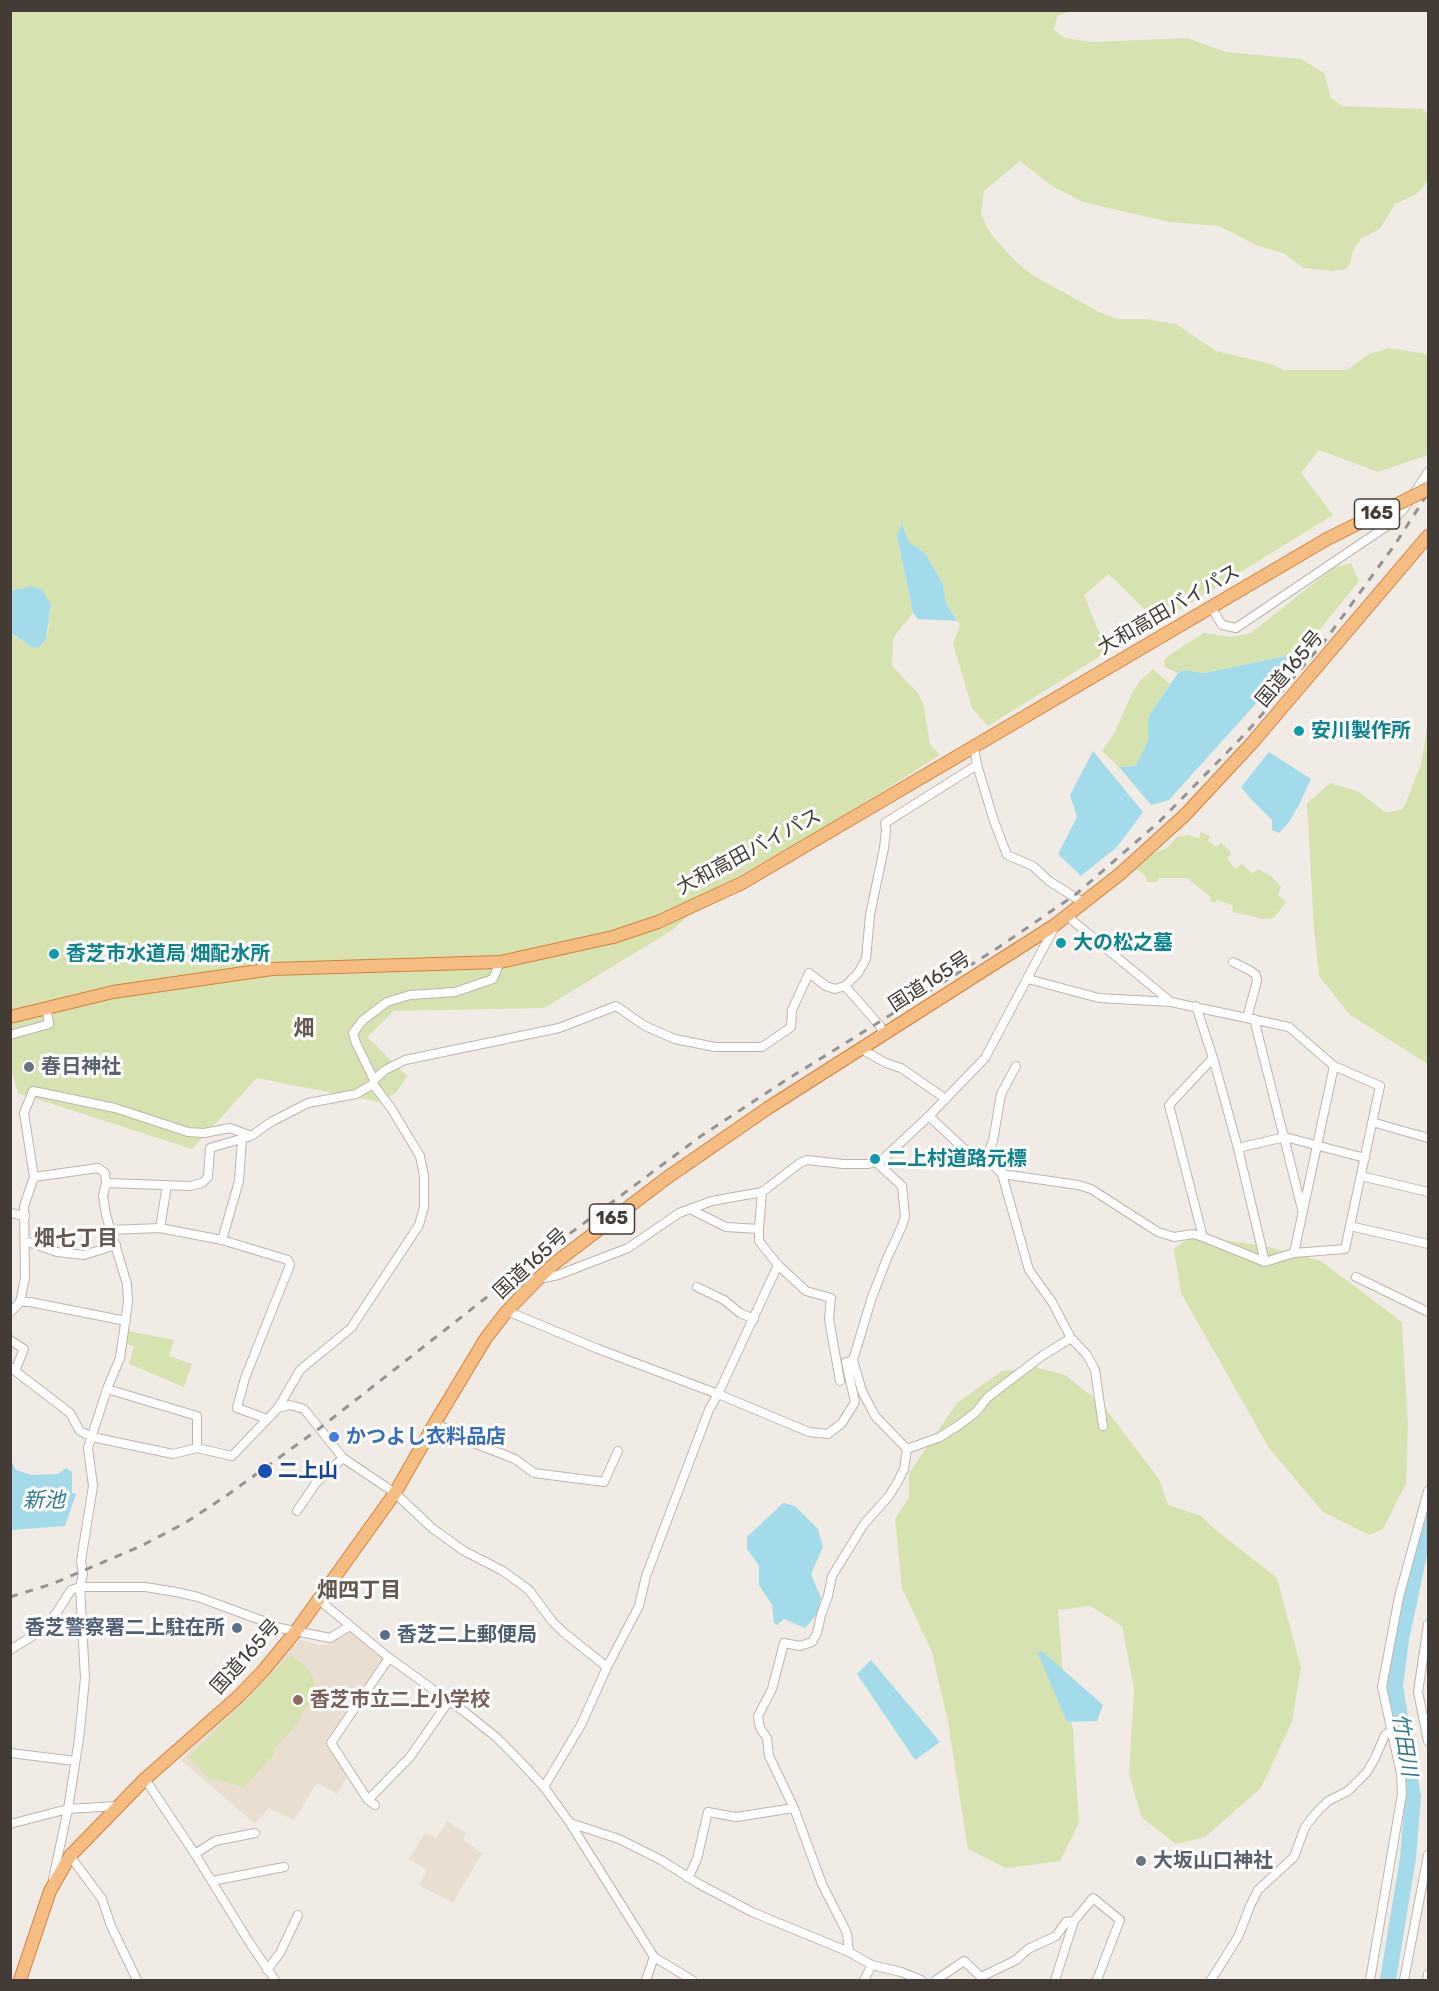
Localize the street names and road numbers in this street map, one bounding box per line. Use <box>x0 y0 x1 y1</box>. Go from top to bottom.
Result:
road number: 165 <box>1354 499 1400 529</box>
street label: 大和高田バイパス <box>1094 560 1244 660</box>
street label: 国道165号 <box>1251 626 1329 712</box>
street label: 大和高田バイパス <box>673 804 825 900</box>
street label: 国道165号 <box>885 947 975 1017</box>
road number: 165 <box>590 1204 634 1234</box>
street label: 国道165号 <box>489 1224 573 1304</box>
street label: 国道165号 <box>206 1615 286 1699</box>

